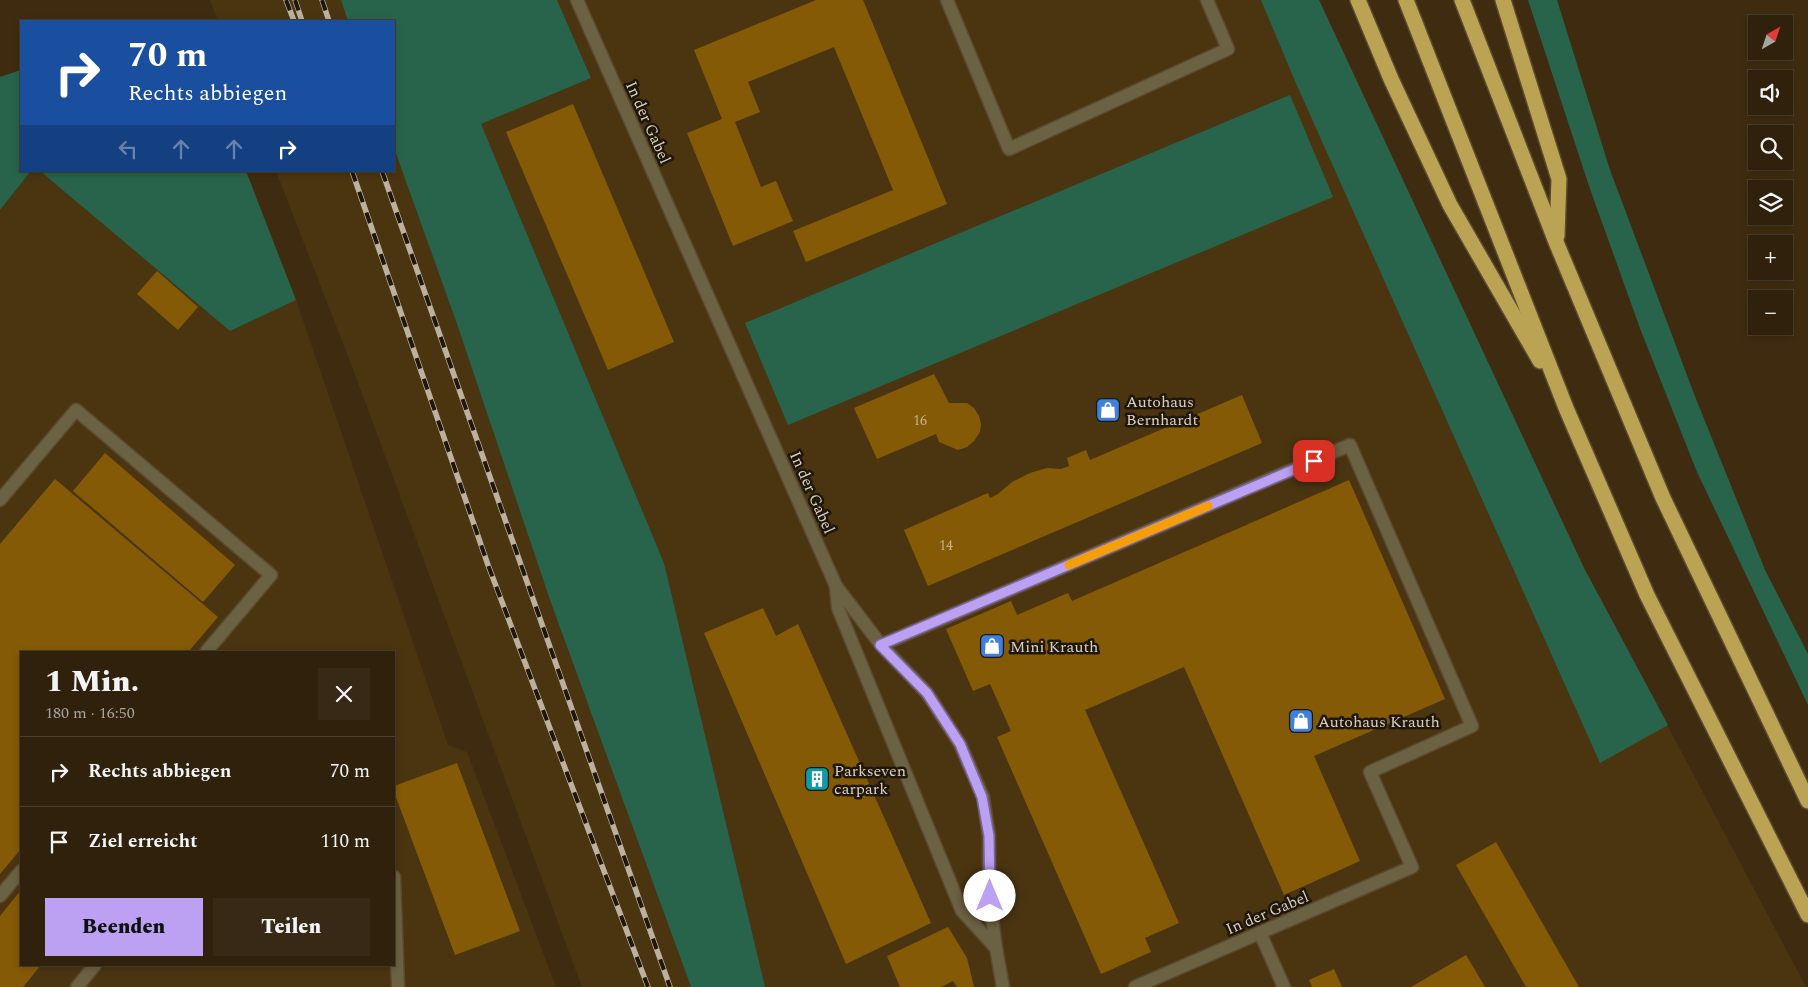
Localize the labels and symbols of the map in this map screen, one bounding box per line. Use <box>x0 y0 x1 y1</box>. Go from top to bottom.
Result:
north arrow <box>1748 15 1792 60</box>
street label: In der Gabel <box>619 77 677 168</box>
place label: Autohaus Bernhardt <box>1126 390 1198 432</box>
shop icon: Autohaus Bernhardt <box>1095 397 1121 423</box>
house number: 16 <box>913 410 927 431</box>
pin <box>1293 440 1335 482</box>
street label: In der Gabel <box>783 447 841 538</box>
house number: 14 <box>939 535 953 556</box>
shop icon: Mini Krauth <box>979 633 1005 659</box>
place label: Mini Krauth <box>1010 635 1098 659</box>
shop icon: Autohaus Krauth <box>1288 708 1314 734</box>
place label: Autohaus Krauth <box>1318 710 1440 734</box>
place label: Parkseven carpark <box>834 759 906 801</box>
building icon: Parkseven carpark <box>804 766 830 792</box>
position arrow <box>963 869 1015 921</box>
street label: In der Gabel <box>1222 885 1313 941</box>

